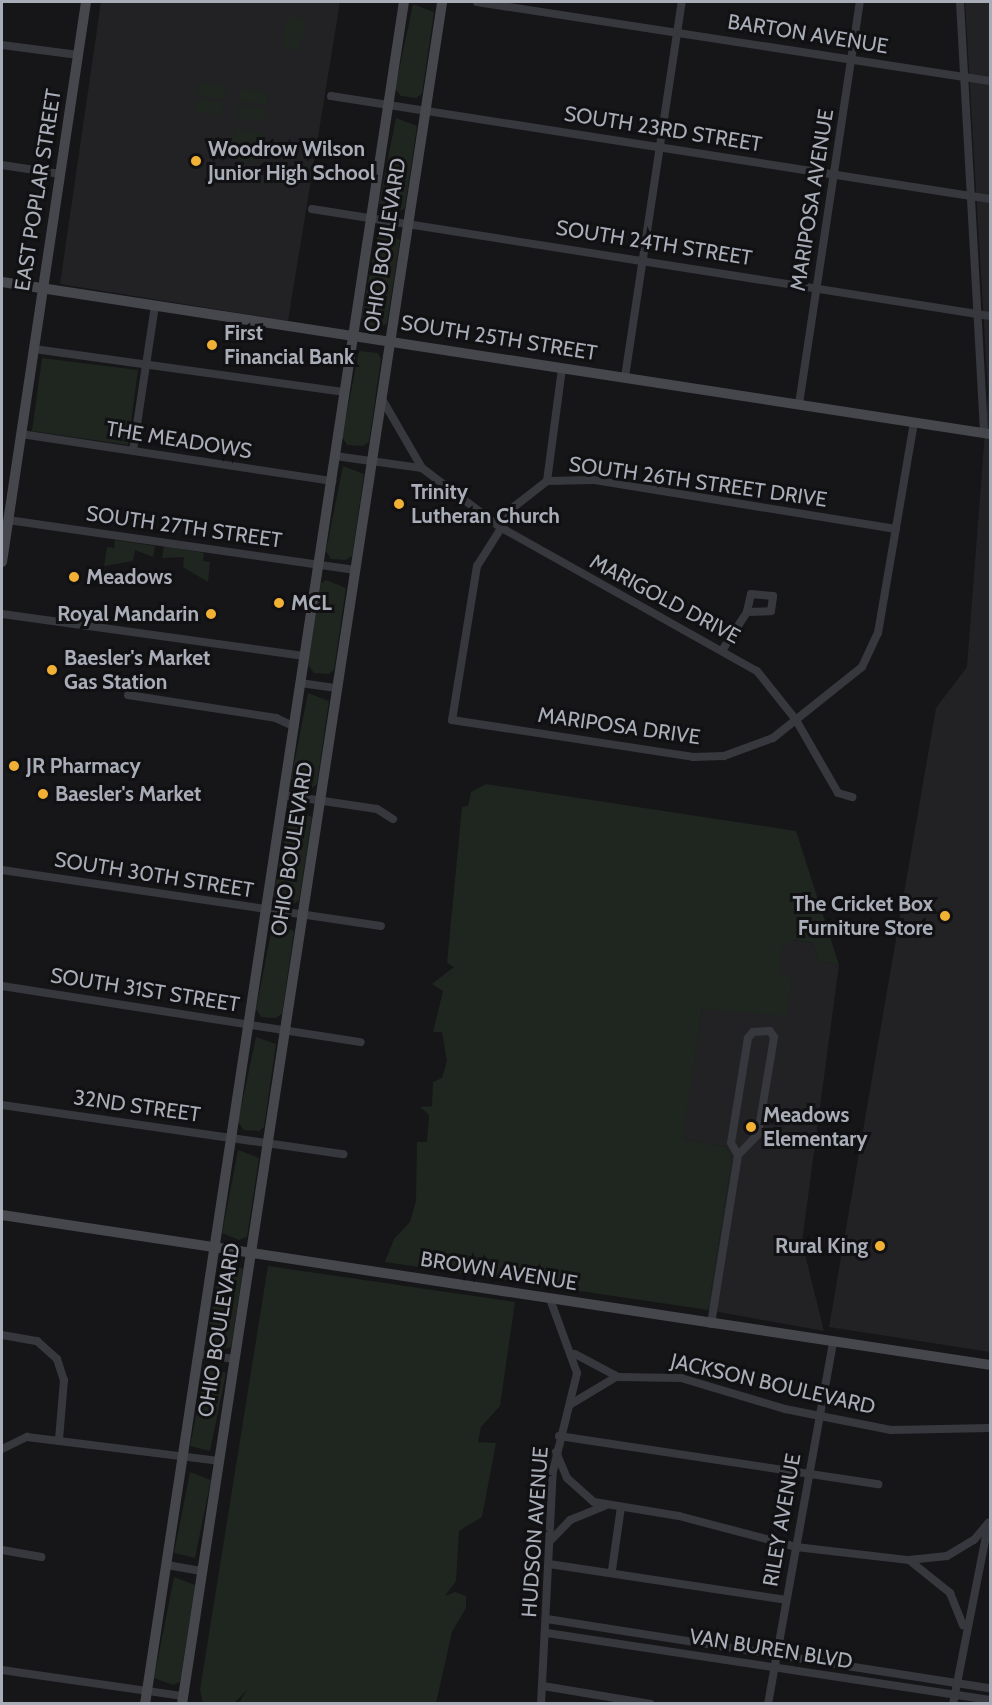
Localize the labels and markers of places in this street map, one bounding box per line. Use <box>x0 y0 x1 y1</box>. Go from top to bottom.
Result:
place label: Woodrow Wilson Junior High School <box>208 136 375 186</box>
marker: Woodrow Wilson Junior High School <box>189 154 203 168</box>
place label: First Financial Bank <box>224 320 354 370</box>
marker: First Financial Bank <box>205 338 219 352</box>
place label: Trinity Lutheran Church <box>411 479 560 529</box>
marker: Trinity Lutheran Church <box>392 497 406 511</box>
place label: Meadows <box>86 564 172 590</box>
marker: Meadows <box>67 570 81 584</box>
place label: MCL <box>291 590 332 616</box>
marker: MCL <box>272 596 286 610</box>
place label: Royal Mandarin <box>57 601 199 627</box>
marker: Royal Mandarin <box>204 607 218 621</box>
place label: Baesler's Market Gas Station <box>64 645 210 695</box>
marker: Baesler's Market Gas Station <box>45 663 59 677</box>
place label: JR Pharmacy <box>26 753 141 779</box>
marker: JR Pharmacy <box>7 759 21 773</box>
place label: Baesler's Market <box>55 781 201 807</box>
marker: Baesler's Market <box>36 787 50 801</box>
place label: The Cricket Box Furniture Store <box>792 891 933 941</box>
marker: The Cricket Box Furniture Store <box>938 909 952 923</box>
place label: Meadows Elementary <box>763 1102 868 1152</box>
marker: Meadows Elementary <box>744 1120 758 1134</box>
place label: Rural King <box>775 1233 868 1259</box>
marker: Rural King <box>873 1239 887 1253</box>

